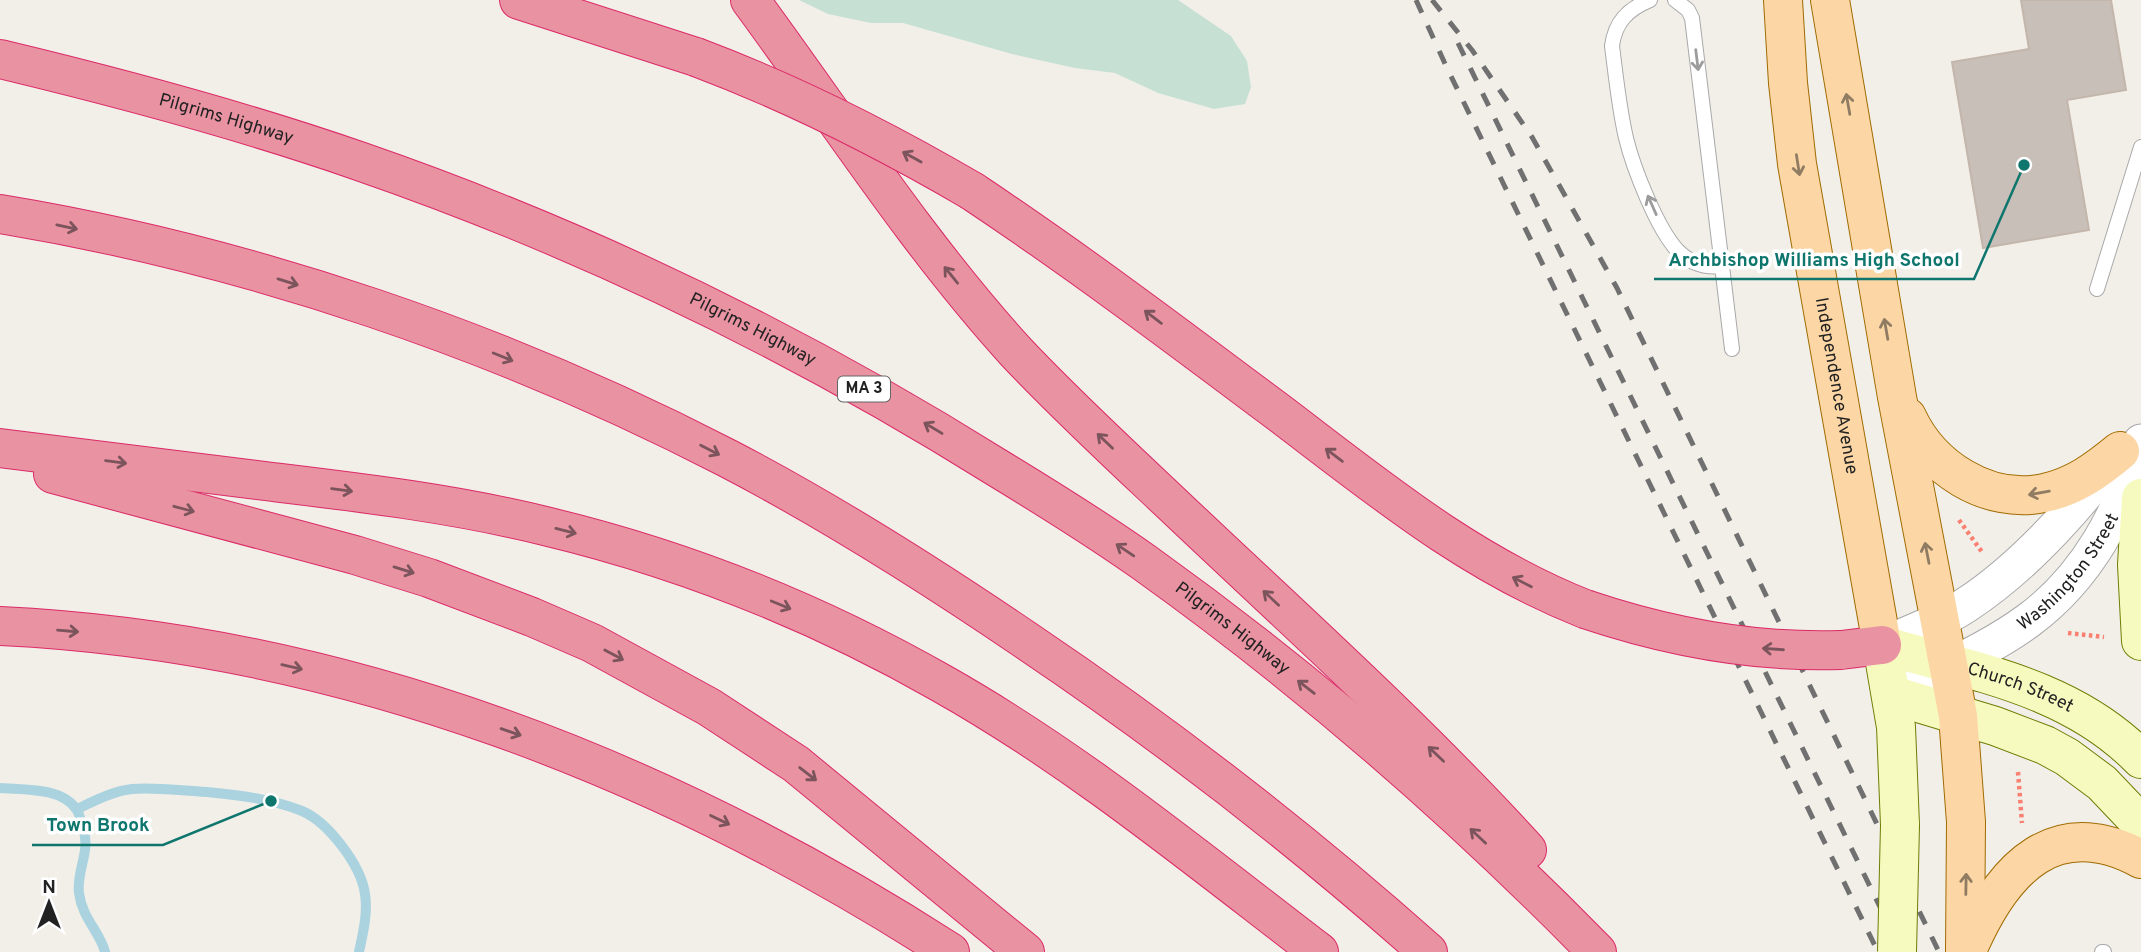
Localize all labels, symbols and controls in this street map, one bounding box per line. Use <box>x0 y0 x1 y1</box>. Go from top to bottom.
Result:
one-way arrow <box>1691 49 1704 71</box>
street label: Pilgrims Highway <box>156 88 296 150</box>
one-way arrow <box>1841 94 1854 116</box>
one-way arrow <box>903 150 923 164</box>
one-way arrow <box>1792 154 1805 176</box>
one-way arrow <box>1645 195 1658 216</box>
one-way arrow <box>55 221 78 235</box>
callout: Archbishop Williams High School <box>1654 239 1974 279</box>
text: Archbishop Williams High School <box>1668 249 1960 273</box>
one-way arrow <box>943 267 958 285</box>
one-way arrow <box>276 277 298 290</box>
street label: Pilgrims Highway <box>686 288 820 372</box>
street label: Independence Avenue <box>1809 296 1863 476</box>
one-way arrow <box>1144 310 1162 325</box>
one-way arrow <box>1879 318 1892 341</box>
one-way arrow <box>491 351 513 364</box>
road number: MA 3 <box>838 376 890 402</box>
one-way arrow <box>923 421 943 435</box>
one-way arrow <box>1097 433 1114 450</box>
one-way arrow <box>699 443 720 457</box>
one-way arrow <box>1325 447 1344 462</box>
one-way arrow <box>104 456 127 469</box>
one-way arrow <box>330 484 353 497</box>
one-way arrow <box>2028 487 2051 500</box>
one-way arrow <box>173 504 195 517</box>
street label: Washington Street <box>2013 509 2125 636</box>
one-way arrow <box>554 525 577 538</box>
one-way arrow <box>1920 542 1934 564</box>
one-way arrow <box>1116 543 1135 557</box>
one-way arrow <box>392 565 414 577</box>
one-way arrow <box>1512 574 1533 588</box>
street label: Pilgrims Highway <box>1170 577 1295 680</box>
one-way arrow <box>1262 590 1280 607</box>
one-way arrow <box>770 599 791 612</box>
one-way arrow <box>56 625 79 638</box>
one-way arrow <box>1762 643 1785 656</box>
one-way arrow <box>603 648 624 662</box>
street label: Church Street <box>1965 657 2077 718</box>
one-way arrow <box>281 661 303 674</box>
one-way arrow <box>1297 680 1316 695</box>
one-way arrow <box>499 726 521 739</box>
one-way arrow <box>1427 746 1444 763</box>
one-way arrow <box>798 766 816 782</box>
callout: Town Brook <box>32 805 163 845</box>
one-way arrow <box>709 813 730 827</box>
text: Town Brook <box>46 814 150 838</box>
one-way arrow <box>1470 827 1487 844</box>
north arrow <box>14 868 84 938</box>
one-way arrow <box>1960 873 1973 896</box>
text: N <box>42 876 56 900</box>

